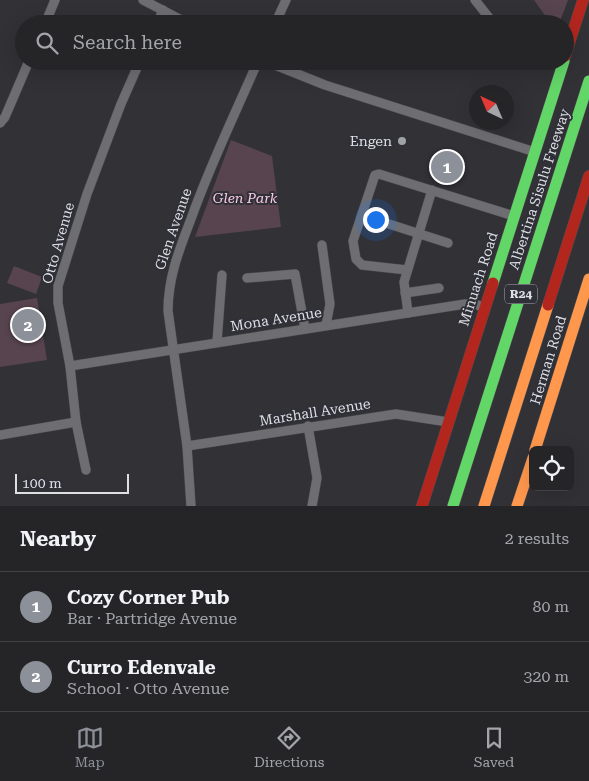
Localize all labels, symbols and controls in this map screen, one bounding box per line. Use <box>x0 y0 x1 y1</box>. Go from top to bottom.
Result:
search box <box>15 15 574 70</box>
icon: search <box>33 29 61 57</box>
text: Search here <box>73 31 182 54</box>
north arrow <box>469 85 514 130</box>
street label: Albertina Sisulu Freeway <box>505 106 573 271</box>
place label: Engen <box>350 133 392 149</box>
marker: Engen <box>396 135 408 147</box>
pin: 1 <box>431 148 463 186</box>
street label: Glen Avenue <box>152 186 195 272</box>
park label: Glen Park <box>213 190 278 206</box>
street label: Otto Avenue <box>39 200 77 286</box>
your location <box>363 207 389 233</box>
street label: Minuach Road <box>455 230 501 328</box>
road number: R24 <box>505 284 537 304</box>
street label: Mona Avenue <box>229 304 323 334</box>
pin: 2 <box>12 306 44 344</box>
street label: Herman Road <box>527 314 569 406</box>
street label: Marshall Avenue <box>258 395 372 429</box>
map controls <box>529 446 574 491</box>
button: locate <box>529 446 574 491</box>
scale bar <box>15 471 129 494</box>
text: 100 m <box>22 475 62 491</box>
text: Nearby <box>20 527 96 551</box>
text: 2 results <box>505 529 569 548</box>
text: Cozy Corner Pub <box>67 586 229 609</box>
text: 1 <box>32 597 40 616</box>
text: 80 m <box>532 597 569 616</box>
text: Bar · Partridge Avenue <box>67 609 237 628</box>
text: Curro Edenvale <box>67 656 216 679</box>
text: 2 <box>32 667 40 686</box>
text: 320 m <box>523 667 569 686</box>
text: School · Otto Avenue <box>67 679 229 698</box>
tab: Map <box>75 724 105 770</box>
tab: Directions <box>254 724 324 770</box>
tab: Saved <box>474 724 514 770</box>

